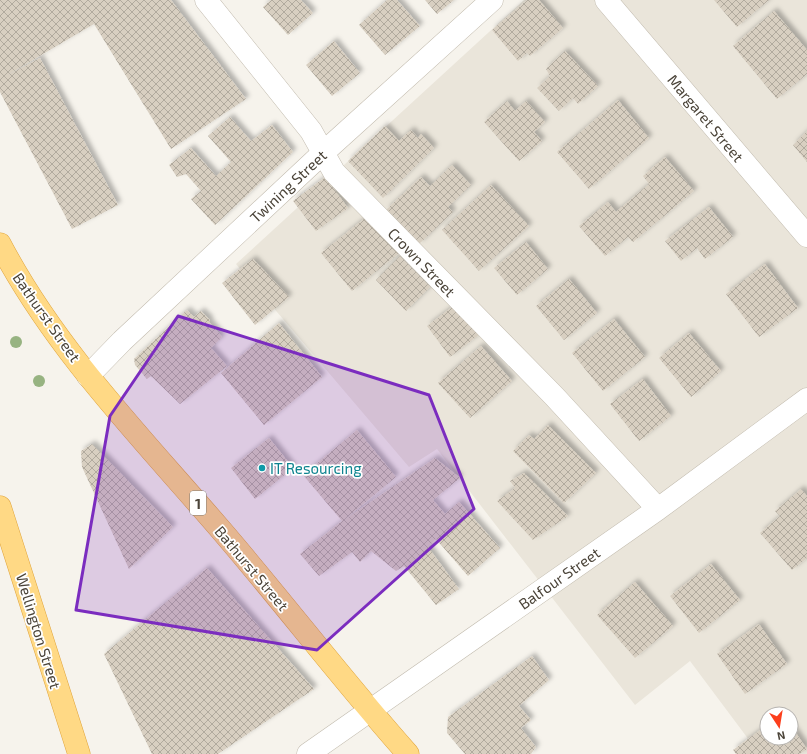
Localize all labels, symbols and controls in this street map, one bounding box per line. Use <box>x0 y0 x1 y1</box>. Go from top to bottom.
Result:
street label: Margaret Street <box>664 71 748 166</box>
street label: Twining Street <box>246 146 330 226</box>
street label: Crown Street <box>385 224 460 300</box>
street label: Bathurst Street <box>10 269 85 365</box>
place label: IT Resourcing <box>270 459 362 477</box>
marker: IT Resourcing <box>257 463 267 473</box>
road number: 1 <box>190 491 206 515</box>
street label: Bathurst Street <box>211 522 293 614</box>
street label: Balfour Street <box>515 543 603 613</box>
street label: Wellington Street <box>13 571 65 691</box>
north arrow <box>759 706 799 746</box>
text: N <box>776 729 786 743</box>

